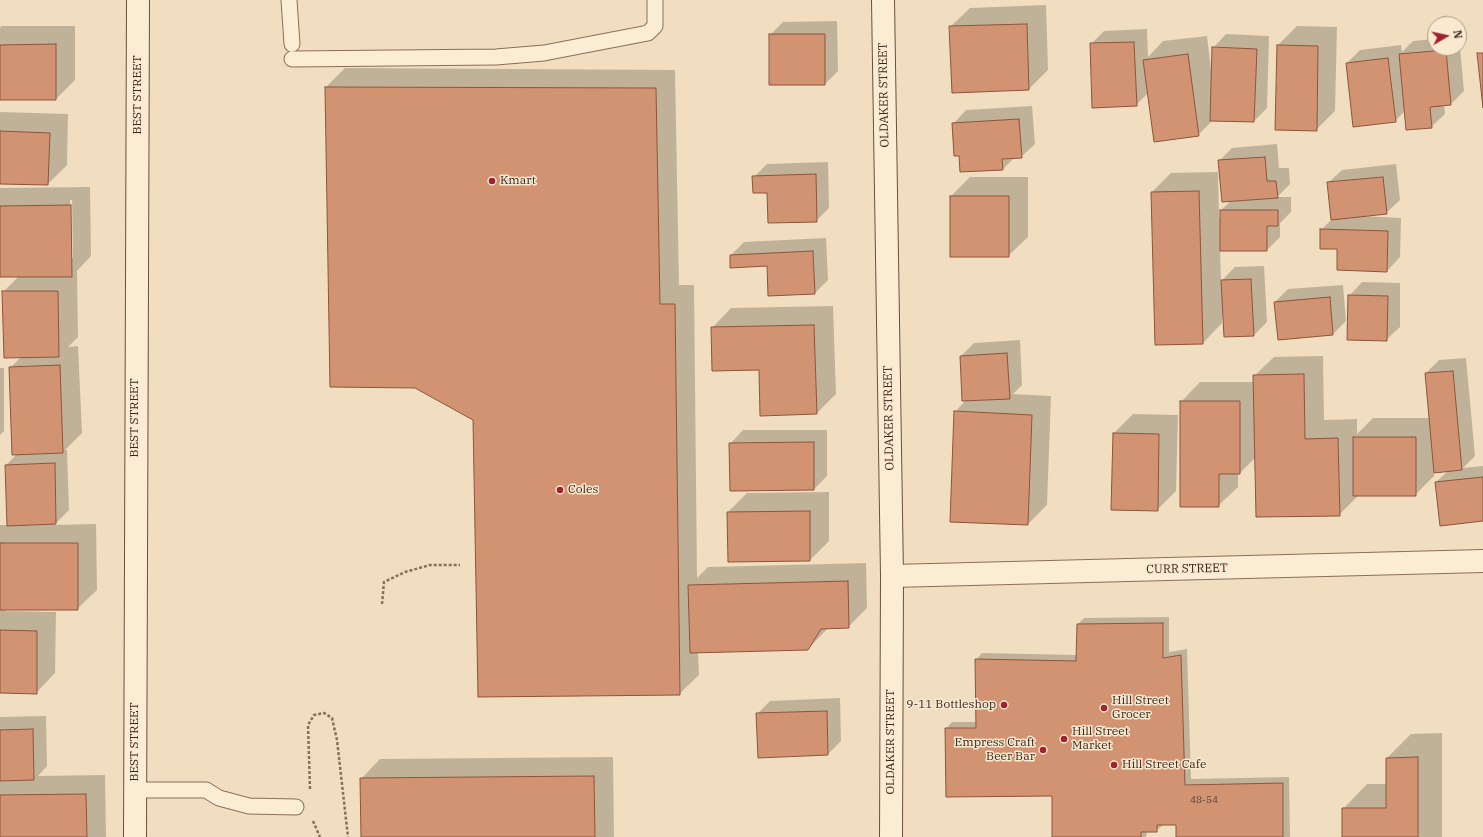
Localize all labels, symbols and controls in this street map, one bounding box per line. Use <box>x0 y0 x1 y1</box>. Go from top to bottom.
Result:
north arrow <box>1427 16 1467 56</box>
text: N <box>1450 29 1465 40</box>
street label: OLDAKER STREET <box>876 42 892 148</box>
street label: BEST STREET <box>131 55 145 135</box>
place label: Kmart <box>500 174 536 188</box>
marker: Kmart <box>487 176 497 186</box>
street label: OLDAKER STREET <box>881 365 897 471</box>
street label: BEST STREET <box>128 378 142 458</box>
place label: Coles <box>568 483 598 497</box>
marker: Coles <box>555 485 565 495</box>
street label: CURR STREET <box>1146 561 1228 577</box>
street label: OLDAKER STREET <box>884 689 898 795</box>
place label: Hill Street Grocer <box>1112 694 1169 722</box>
place label: 9-11 Bottleshop <box>906 698 996 712</box>
marker: 9-11 Bottleshop <box>999 700 1009 710</box>
street label: BEST STREET <box>128 702 142 782</box>
marker: Hill Street Grocer <box>1099 703 1109 713</box>
place label: Hill Street Market <box>1072 725 1129 753</box>
marker: Hill Street Market <box>1059 734 1069 744</box>
place label: Empress Craft Beer Bar <box>955 736 1035 764</box>
marker: Empress Craft Beer Bar <box>1038 745 1048 755</box>
place label: Hill Street Cafe <box>1122 758 1206 772</box>
marker: Hill Street Cafe <box>1109 760 1119 770</box>
house number: 48-54 <box>1190 794 1218 806</box>

